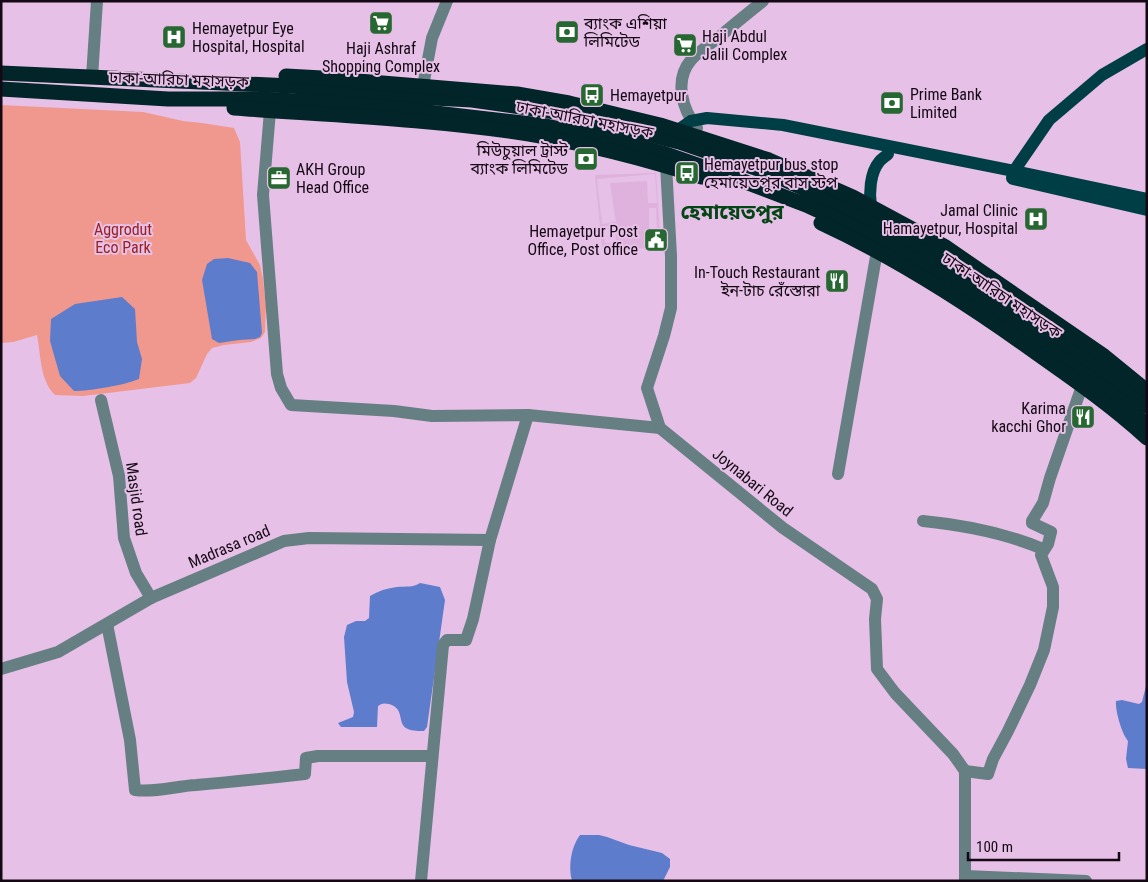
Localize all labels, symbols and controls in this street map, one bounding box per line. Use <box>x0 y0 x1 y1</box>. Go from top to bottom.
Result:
supermarket icon: Haji Ashraf Shopping Complex <box>368 10 394 36</box>
place label: ব্যাংক এশিয়া লিমিটেড <box>583 14 668 51</box>
place label: Hemayetpur Eye Hospital, Hospital <box>192 19 305 56</box>
bank icon: ব্যাংক এশিয়া লিমিটেড <box>554 19 580 45</box>
hospital icon: Hemayetpur Eye Hospital, Hospital <box>161 24 187 50</box>
place label: Haji Abdul Jalil Complex <box>702 27 787 64</box>
supermarket icon: Haji Abdul Jalil Complex <box>672 32 698 58</box>
place label: Haji Ashraf Shopping Complex <box>322 39 440 76</box>
street label: ঢাকা-আরিচা মহাসড়ক <box>108 68 250 91</box>
bus stop icon: Hemayetpur <box>579 82 605 108</box>
place label: Prime Bank Limited <box>910 85 983 122</box>
place label: Hemayetpur <box>610 86 686 105</box>
bank icon: Prime Bank Limited <box>879 90 905 116</box>
street label: ঢাকা-আরিচা মহাসড়ক <box>513 97 656 142</box>
place label: মিউচুয়াল ট্রাস্ট ব্যাংক লিমিটেড <box>469 141 569 178</box>
bank icon: মিউচুয়াল ট্রাস্ট ব্যাংক লিমিটেড <box>573 146 599 172</box>
place label: Hemayetpur bus stop হেমায়েতপুর বাস স্টপ <box>704 155 838 192</box>
place label: AKH Group Head Office <box>296 160 369 197</box>
bus stop icon: Hemayetpur bus stop হেমায়েতপুর বাস স্টপ <box>674 160 700 186</box>
office icon: AKH Group Head Office <box>266 165 292 191</box>
district label: হেমায়েতপুর <box>680 200 784 224</box>
place label: Jamal Clinic Hamayetpur, Hospital <box>883 201 1018 238</box>
hospital icon: Jamal Clinic Hamayetpur, Hospital <box>1023 206 1049 232</box>
park label: Aggrodut Eco Park <box>94 220 152 257</box>
place label: Hemayetpur Post Office, Post office <box>527 222 638 259</box>
public building icon: Hemayetpur Post Office, Post office <box>643 227 669 253</box>
street label: ঢাকা-আরিচা মহাসড়ক <box>938 248 1066 343</box>
place label: In-Touch Restaurant ইন-টাচ রেঁস্তোরা <box>694 263 821 300</box>
restaurant icon: In-Touch Restaurant ইন-টাচ রেঁস্তোরা <box>824 268 850 294</box>
place label: Karima kacchi Ghor <box>991 399 1066 436</box>
restaurant icon: Karima kacchi Ghor <box>1070 404 1096 430</box>
street label: Joynabari Road <box>709 444 797 520</box>
street label: Masjid road <box>122 461 151 537</box>
street label: Madrasa road <box>185 521 273 572</box>
scale bar <box>968 830 1119 862</box>
text: 100 m <box>976 838 1013 856</box>

